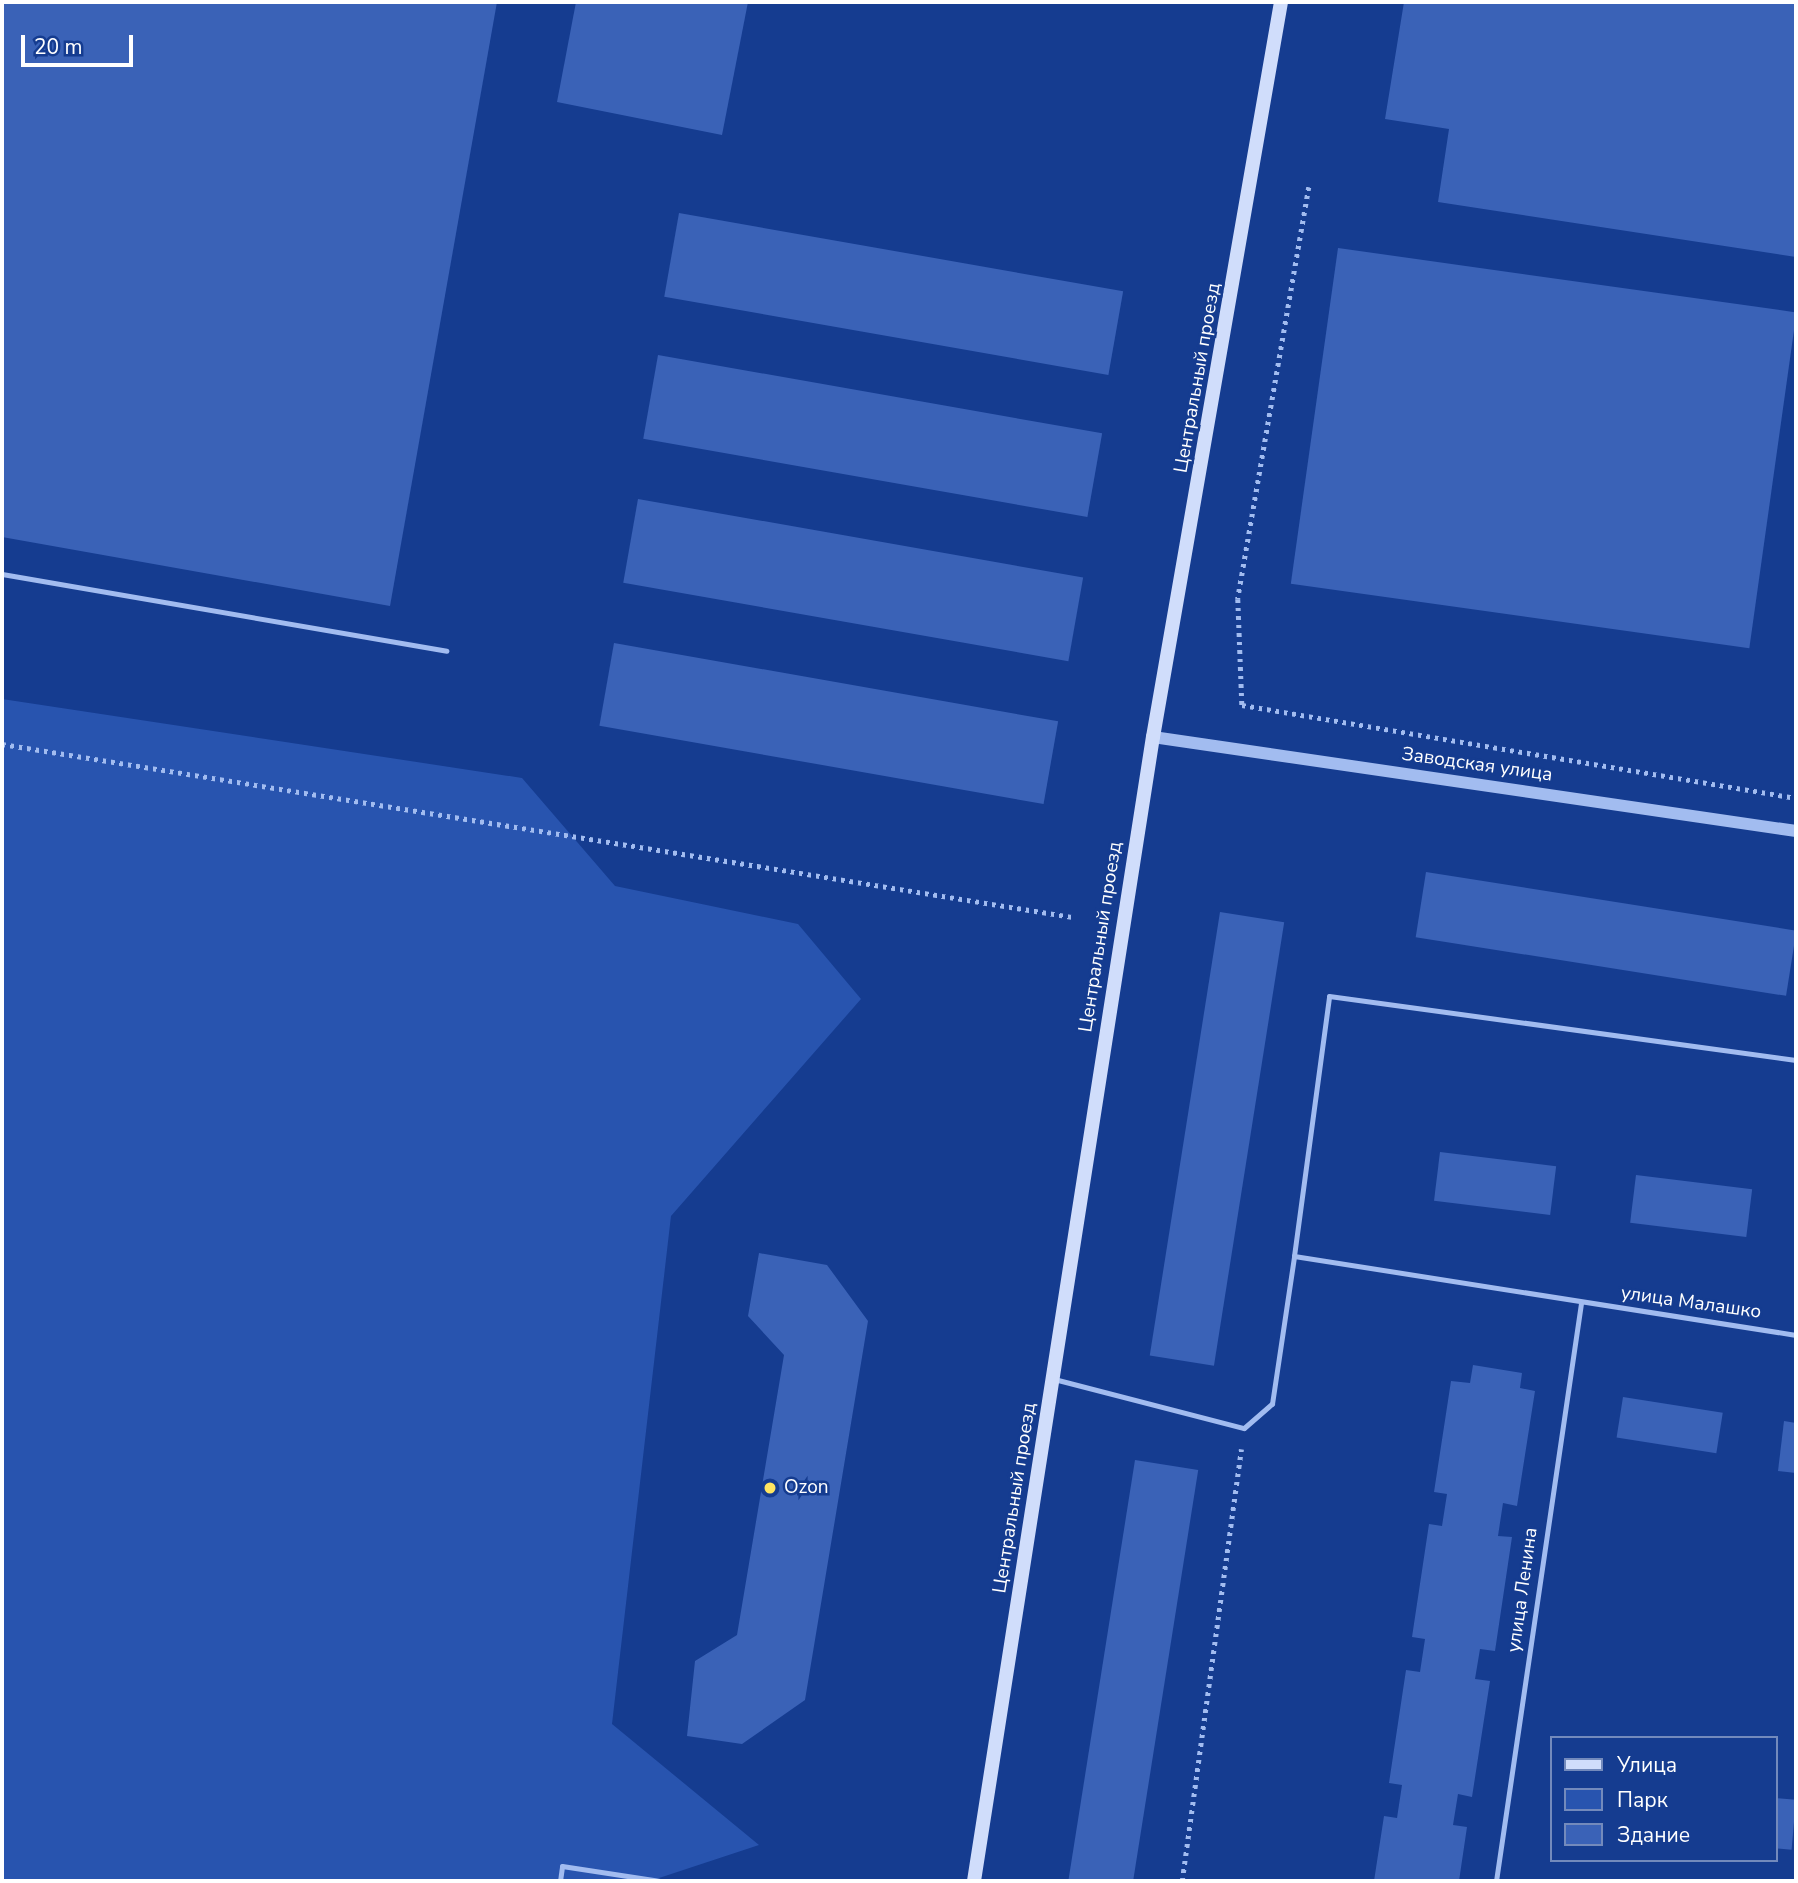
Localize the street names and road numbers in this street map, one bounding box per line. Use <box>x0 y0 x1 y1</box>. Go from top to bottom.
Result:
street label: Центральный проезд <box>1170 281 1226 475</box>
street label: Заводская улица <box>1400 743 1554 787</box>
street label: Центральный проезд <box>1075 840 1127 1034</box>
street label: улица Малашко <box>1619 1282 1763 1324</box>
street label: Центральный проезд <box>989 1401 1041 1595</box>
street label: улица Ленина <box>1503 1526 1543 1654</box>

